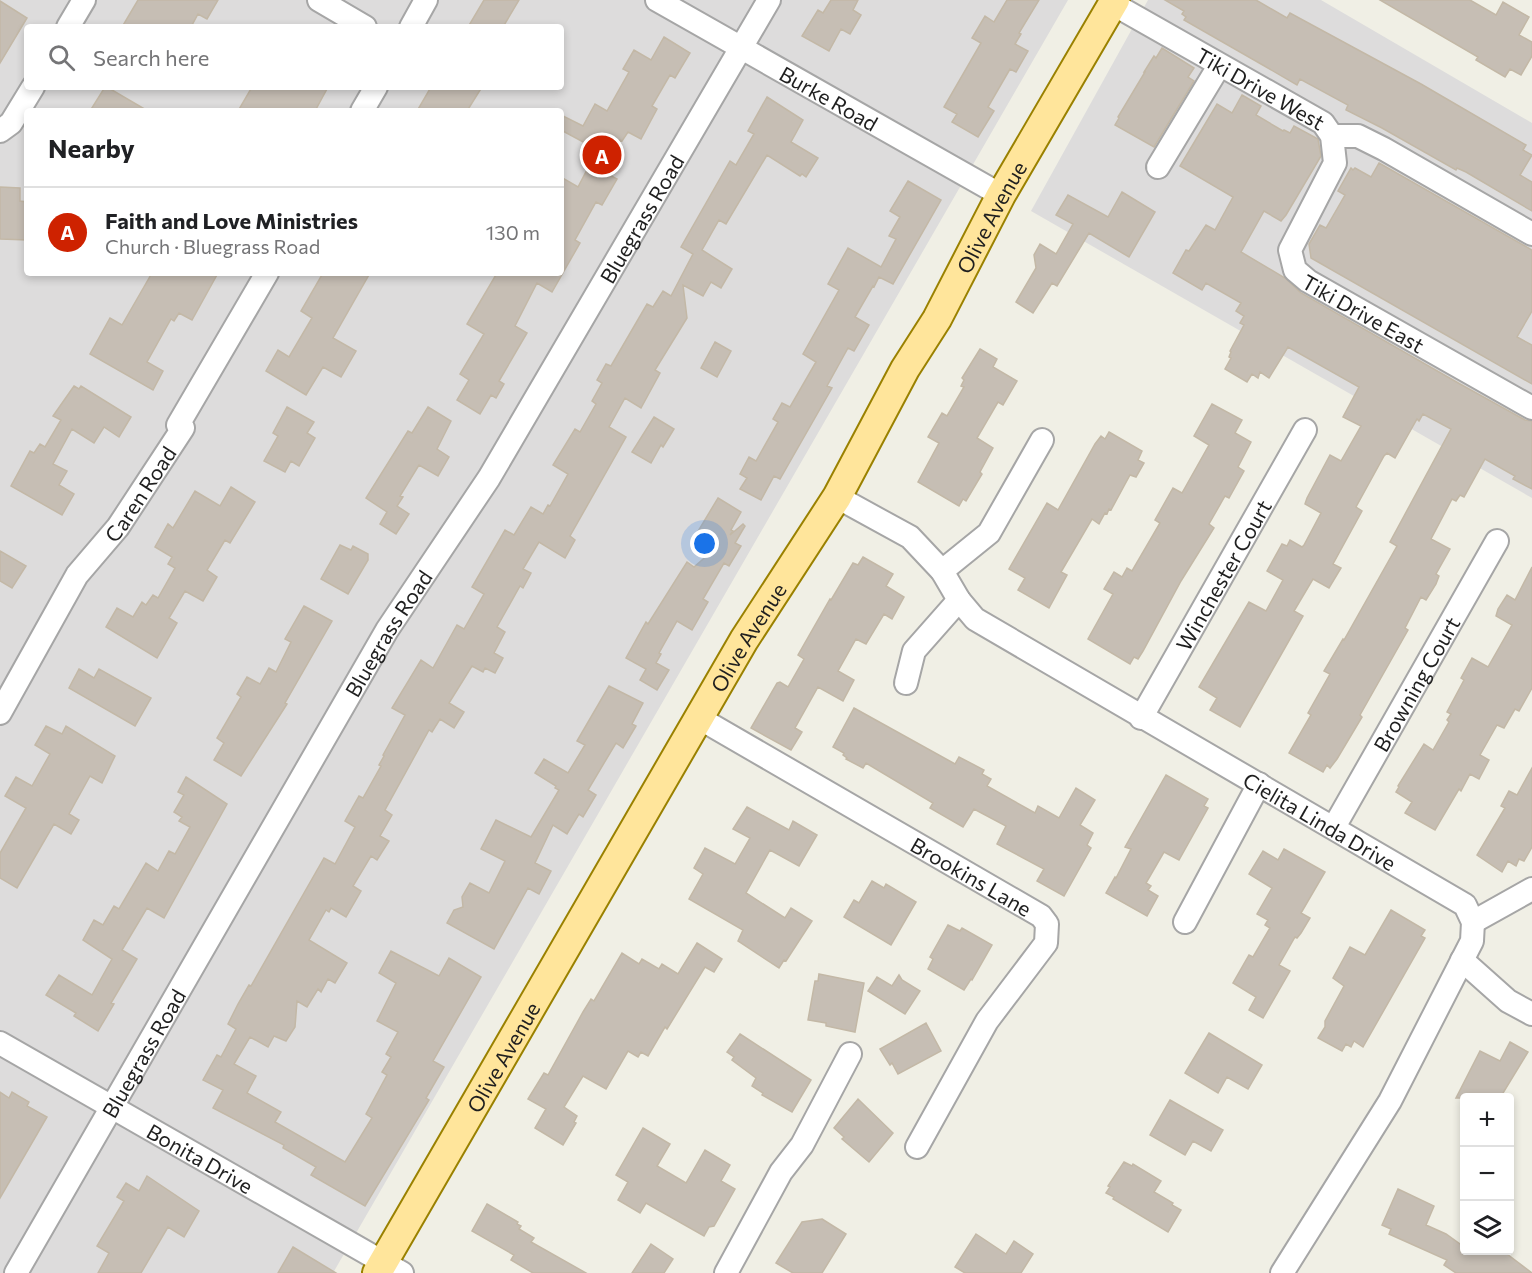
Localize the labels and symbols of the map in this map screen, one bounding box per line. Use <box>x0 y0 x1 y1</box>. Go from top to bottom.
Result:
street label: Tiki Drive West <box>1192 42 1330 134</box>
street label: Burke Road <box>776 60 883 135</box>
pin: A <box>582 132 622 178</box>
street label: Bluegrass Road <box>594 150 688 287</box>
street label: Olive Avenue <box>951 156 1031 277</box>
street label: Tiki Drive East <box>1298 268 1429 357</box>
street label: Caren Road <box>99 441 180 547</box>
street label: Winchester Court <box>1170 495 1275 654</box>
your location <box>690 529 719 558</box>
street label: Bluegrass Road <box>339 565 436 701</box>
street label: Olive Avenue <box>704 578 790 696</box>
street label: Browning Court <box>1367 612 1464 756</box>
street label: Cielita Linda Drive <box>1239 766 1401 875</box>
street label: Brookins Lane <box>907 831 1036 921</box>
street label: Bluegrass Road <box>96 984 190 1122</box>
street label: Olive Avenue <box>461 997 544 1116</box>
street label: Bonita Drive <box>143 1118 258 1198</box>

